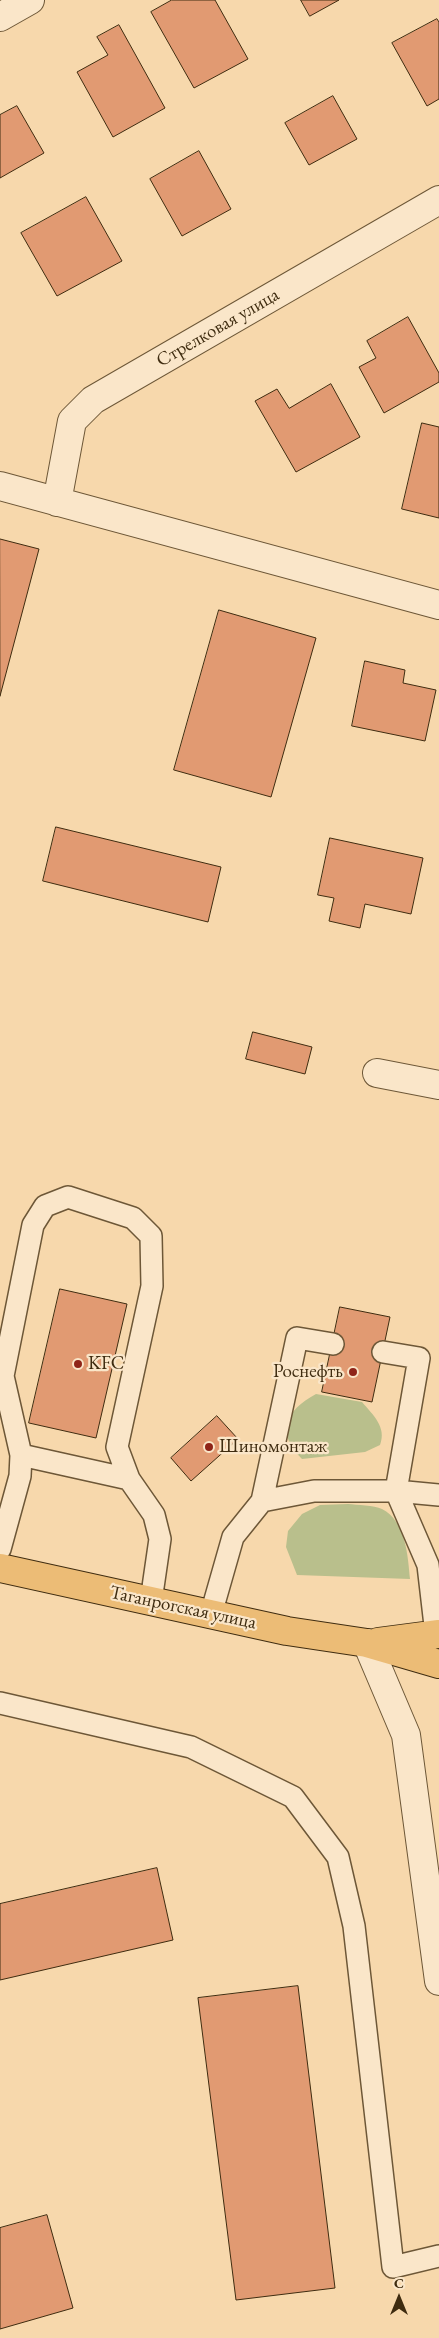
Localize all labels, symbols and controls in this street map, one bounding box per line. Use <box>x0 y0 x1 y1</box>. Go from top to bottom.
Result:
street label: Стрелковая улица <box>153 284 283 372</box>
place label: KFC <box>88 1353 124 1375</box>
marker: KFC <box>72 1358 84 1370</box>
place label: Роснефть <box>273 1361 343 1383</box>
marker: Роснефть <box>347 1366 359 1378</box>
place label: Шиномонтаж <box>219 1436 327 1458</box>
marker: Шиномонтаж <box>203 1441 215 1453</box>
street label: Таганрогская улица <box>108 1581 258 1635</box>
north arrow <box>374 2273 424 2323</box>
text: С <box>394 2274 404 2292</box>

